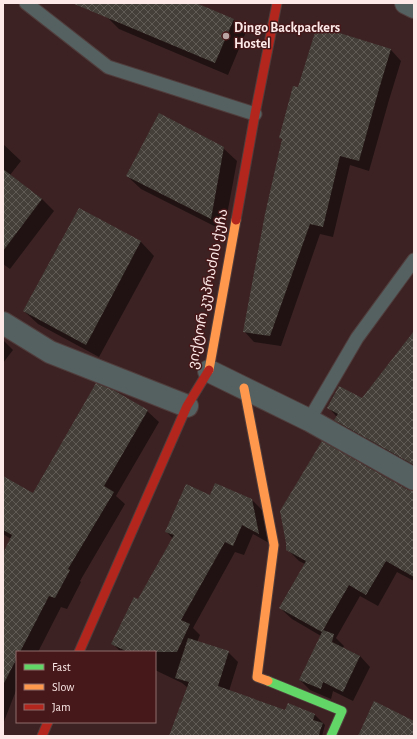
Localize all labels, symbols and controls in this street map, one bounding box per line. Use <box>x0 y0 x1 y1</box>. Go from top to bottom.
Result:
place label: Dingo Backpackers Hostel <box>234 21 340 51</box>
marker: Dingo Backpackers Hostel <box>221 31 231 41</box>
street label: ვიქტორ კუპრაძის ქუჩა <box>185 208 231 370</box>
legend <box>16 651 156 723</box>
text: Fast <box>52 661 71 673</box>
text: Slow <box>52 681 74 693</box>
text: Jam <box>52 701 71 713</box>

